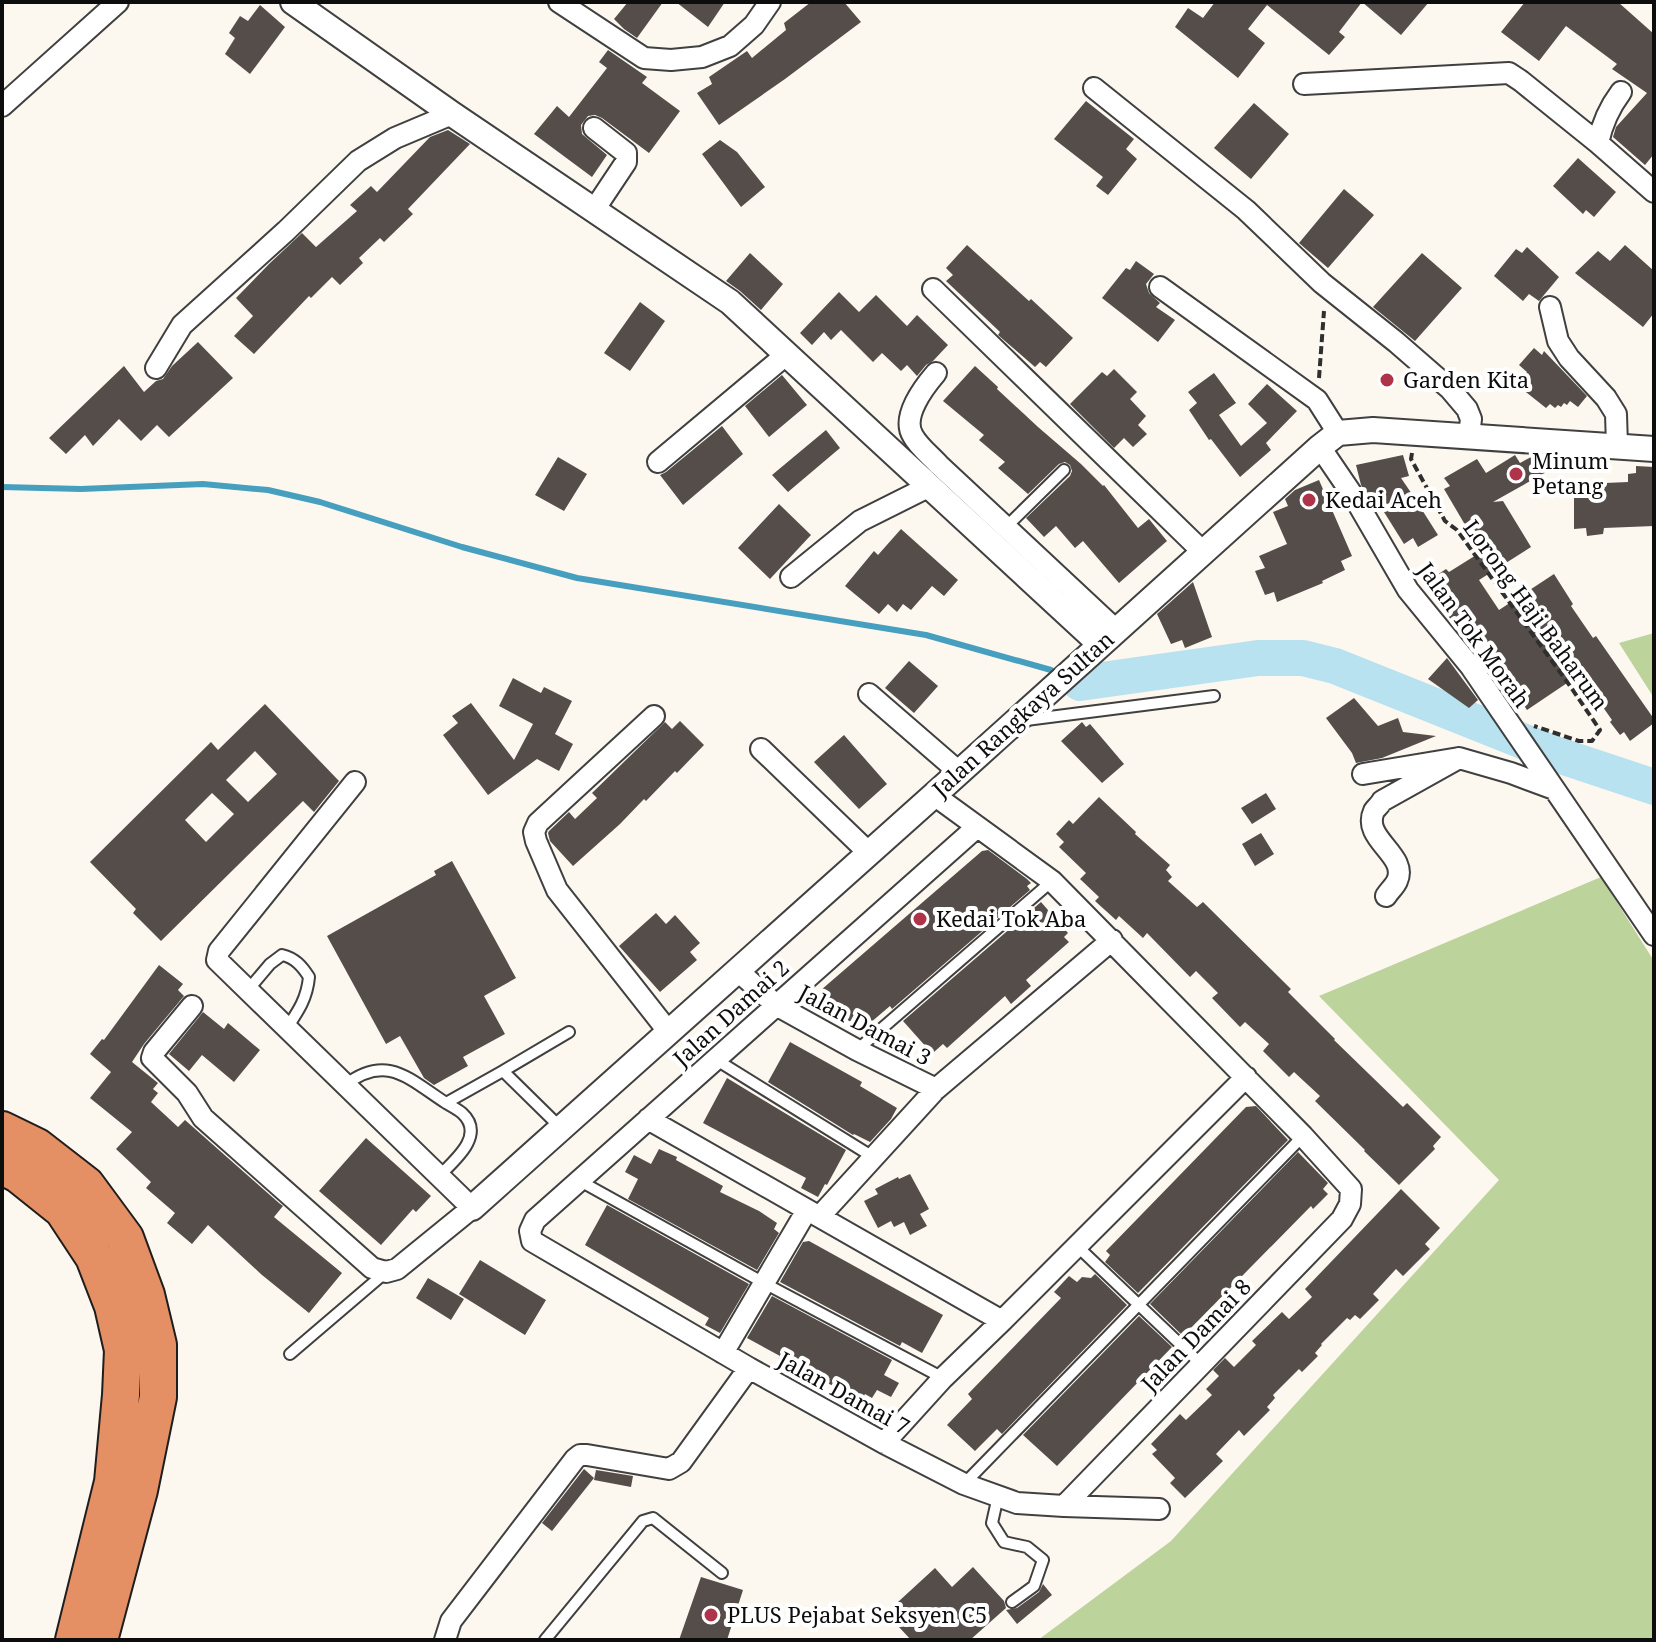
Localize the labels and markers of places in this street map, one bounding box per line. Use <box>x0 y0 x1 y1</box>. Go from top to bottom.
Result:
place label: Garden Kita <box>1403 364 1529 394</box>
marker: Garden Kita <box>1378 371 1396 389</box>
place label: Minum Petang <box>1532 445 1609 500</box>
marker: Minum Petang <box>1507 465 1525 483</box>
place label: Kedai Aceh <box>1325 484 1442 514</box>
marker: Kedai Aceh <box>1300 491 1318 509</box>
place label: Kedai Tok Aba <box>936 903 1086 933</box>
marker: Kedai Tok Aba <box>911 910 929 928</box>
place label: PLUS Pejabat Seksyen C5 <box>727 1599 987 1629</box>
marker: PLUS Pejabat Seksyen C5 <box>702 1606 720 1624</box>

